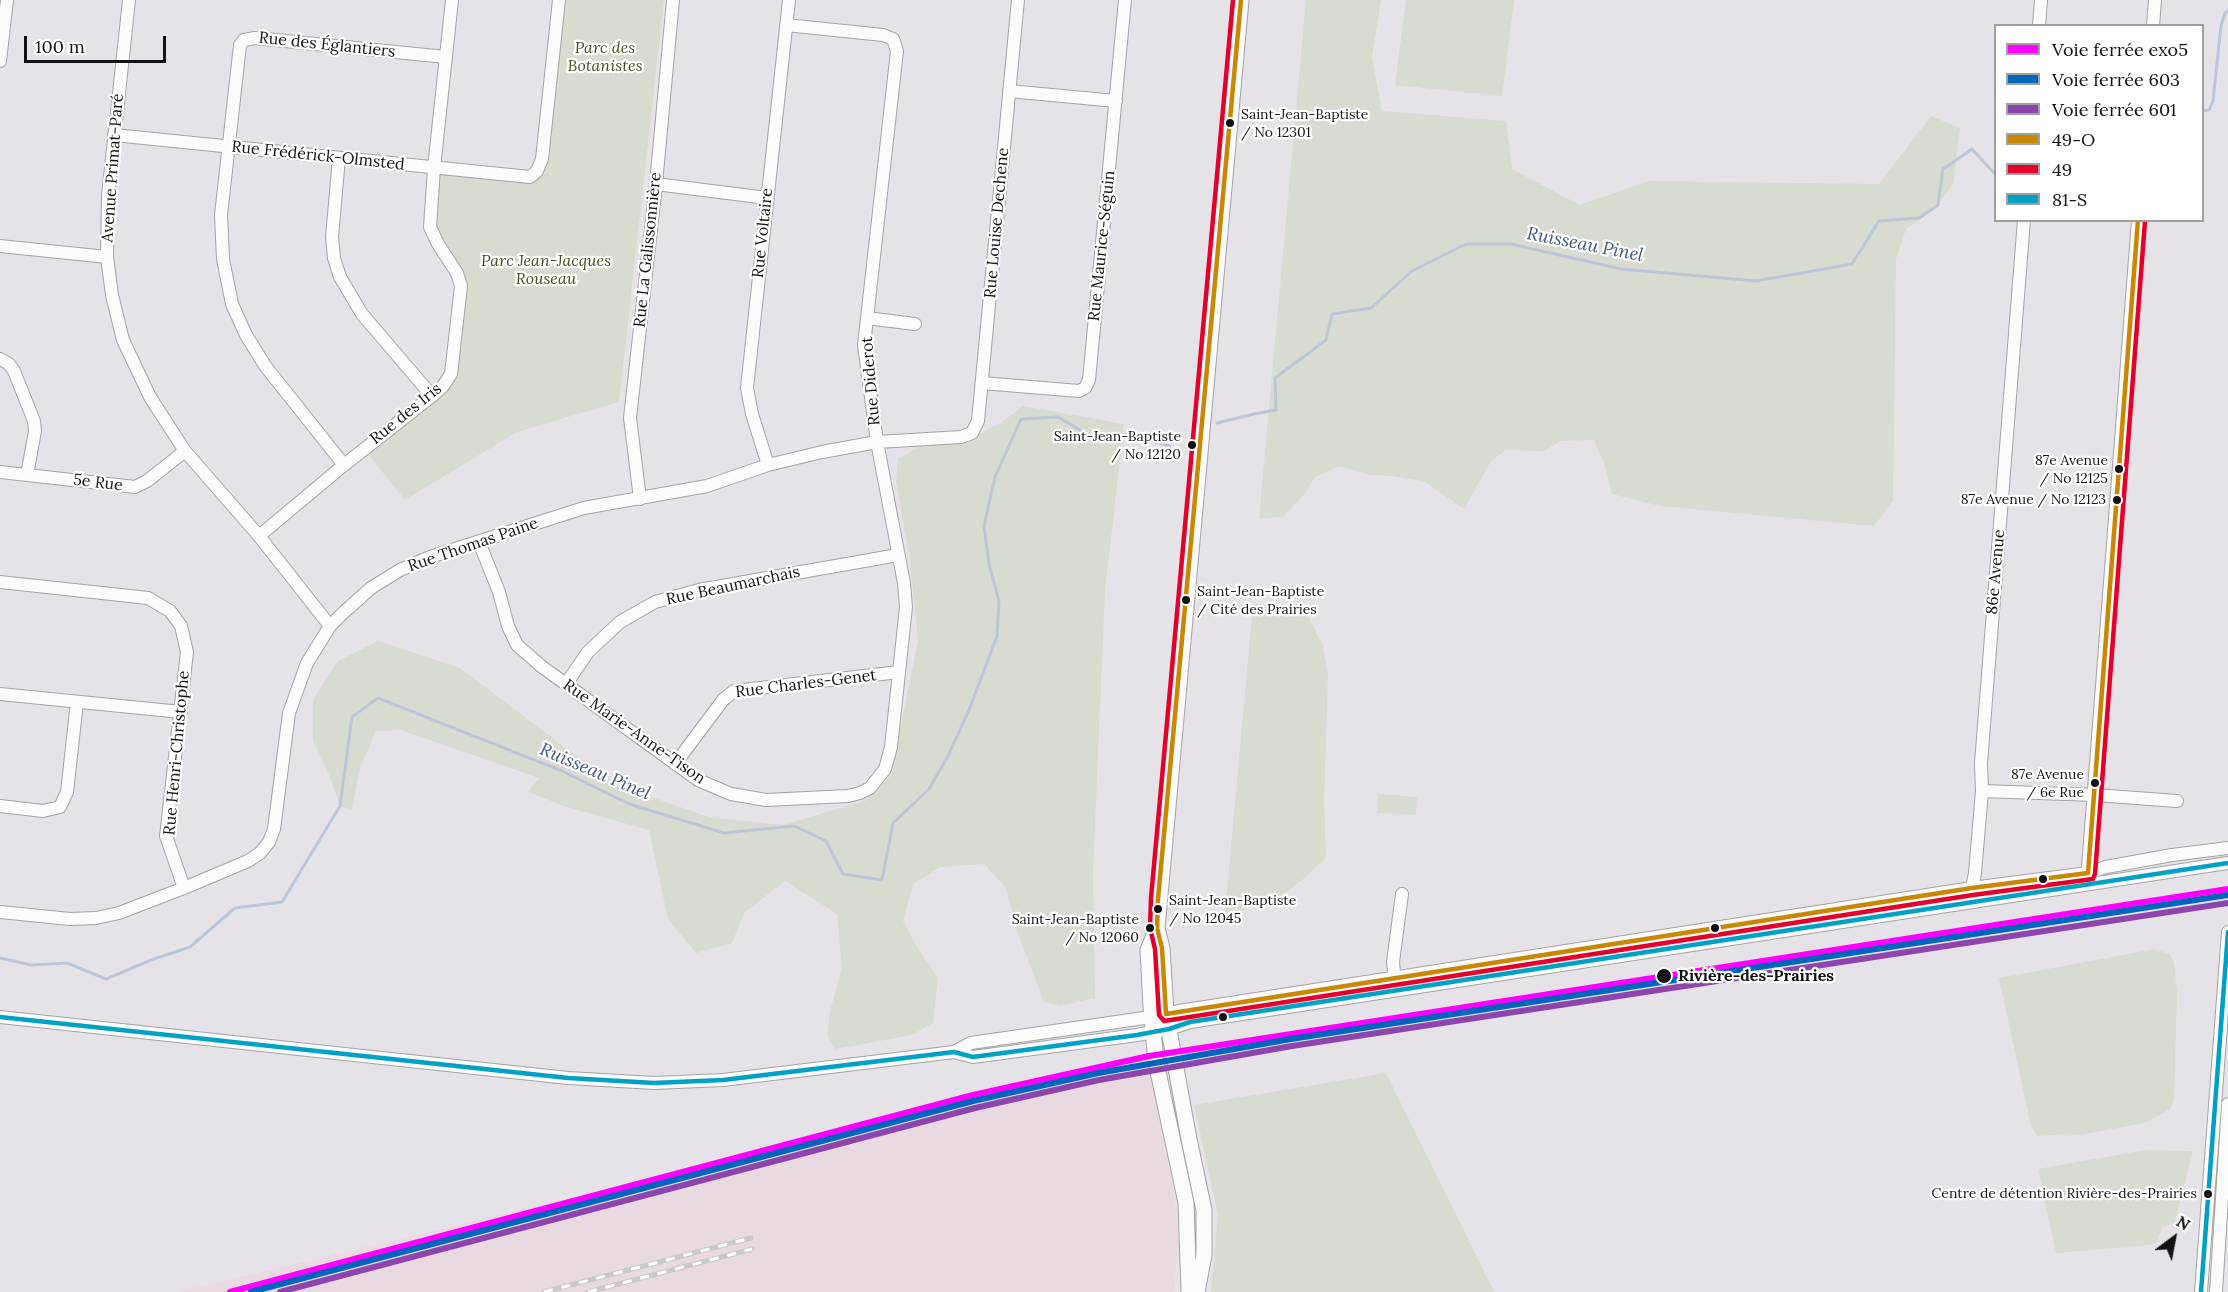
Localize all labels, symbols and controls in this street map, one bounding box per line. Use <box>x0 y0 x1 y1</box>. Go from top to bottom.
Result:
scale bar <box>27 24 170 62</box>
legend <box>1994 24 2204 222</box>
street label: Rue des Églantiers <box>258 28 396 62</box>
text: 100 m <box>35 35 85 58</box>
park label: Parc des Botanistes <box>567 38 643 76</box>
text: Voie ferrée exo5 <box>2052 38 2188 61</box>
text: Voie ferrée 603 <box>2052 68 2180 91</box>
street label: Avenue Primat-Paré <box>98 93 128 243</box>
text: Voie ferrée 601 <box>2052 98 2177 121</box>
place label: Saint-Jean-Baptiste / No 12301 <box>1241 107 1368 140</box>
marker: Saint-Jean-Baptiste / No 12301 <box>1224 117 1236 129</box>
text: 49-O <box>2052 128 2095 151</box>
street label: Rue Frédérick-Olmsted <box>231 137 405 175</box>
street label: Rue Louise Dechene <box>981 147 1013 299</box>
text: 49 <box>2052 158 2072 181</box>
street label: Rue Maurice-Séguin <box>1085 170 1119 322</box>
street label: Rue La Galissonnière <box>630 171 666 329</box>
street label: Rue Voltaire <box>749 187 777 279</box>
text: 81-S <box>2052 188 2087 211</box>
water label: Ruisseau Pinel <box>1525 223 1645 267</box>
park label: Parc Jean-Jacques Rouseau <box>481 251 611 289</box>
street label: Rue Diderot <box>858 336 884 426</box>
street label: Rue des Iris <box>366 379 446 449</box>
place label: Saint-Jean-Baptiste / No 12120 <box>1054 429 1181 461</box>
marker: Saint-Jean-Baptiste / No 12120 <box>1186 439 1198 451</box>
place label: 87e Avenue / No 12125 <box>2035 453 2108 485</box>
marker: 87e Avenue / No 12125 <box>2113 463 2125 475</box>
street label: 5e Rue <box>72 470 124 496</box>
place label: 87e Avenue / No 12123 <box>1961 492 2106 508</box>
marker: 87e Avenue / No 12123 <box>2111 494 2123 506</box>
street label: Rue Thomas Paine <box>405 514 541 576</box>
street label: 86e Avenue <box>1983 529 2009 615</box>
street label: Rue Beaumarchais <box>664 562 802 610</box>
place label: Saint-Jean-Baptiste / Cité des Prairies <box>1197 584 1324 616</box>
marker: Saint-Jean-Baptiste / Cité des Prairies <box>1180 594 1192 606</box>
street label: Rue Charles-Genet <box>734 666 878 702</box>
street label: Rue Henri-Christophe <box>160 670 194 836</box>
street label: Rue Marie-Anne-Tison <box>559 676 709 788</box>
water label: Ruisseau Pinel <box>536 739 654 805</box>
place label: 87e Avenue / 6e Rue <box>2011 767 2084 800</box>
marker: 87e Avenue / 6e Rue <box>2089 777 2101 789</box>
unlabelled marker <box>2037 873 2049 885</box>
place label: Saint-Jean-Baptiste / No 12045 <box>1169 893 1296 926</box>
marker: Saint-Jean-Baptiste / No 12045 <box>1152 903 1164 915</box>
place label: Saint-Jean-Baptiste / No 12060 <box>1012 912 1139 945</box>
marker: Saint-Jean-Baptiste / No 12060 <box>1144 922 1156 934</box>
unlabelled marker <box>1709 922 1721 934</box>
place label: Rivière-des-Prairies <box>1678 966 1834 986</box>
marker: Rivière-des-Prairies <box>1655 967 1673 985</box>
unlabelled marker <box>1217 1011 1229 1023</box>
place label: Centre de détention Rivière-des-Prairies <box>1932 1186 2197 1202</box>
marker: Centre de détention Rivière-des-Prairies <box>2202 1188 2214 1200</box>
north arrow <box>2144 1208 2204 1268</box>
text: N <box>2173 1211 2194 1234</box>

